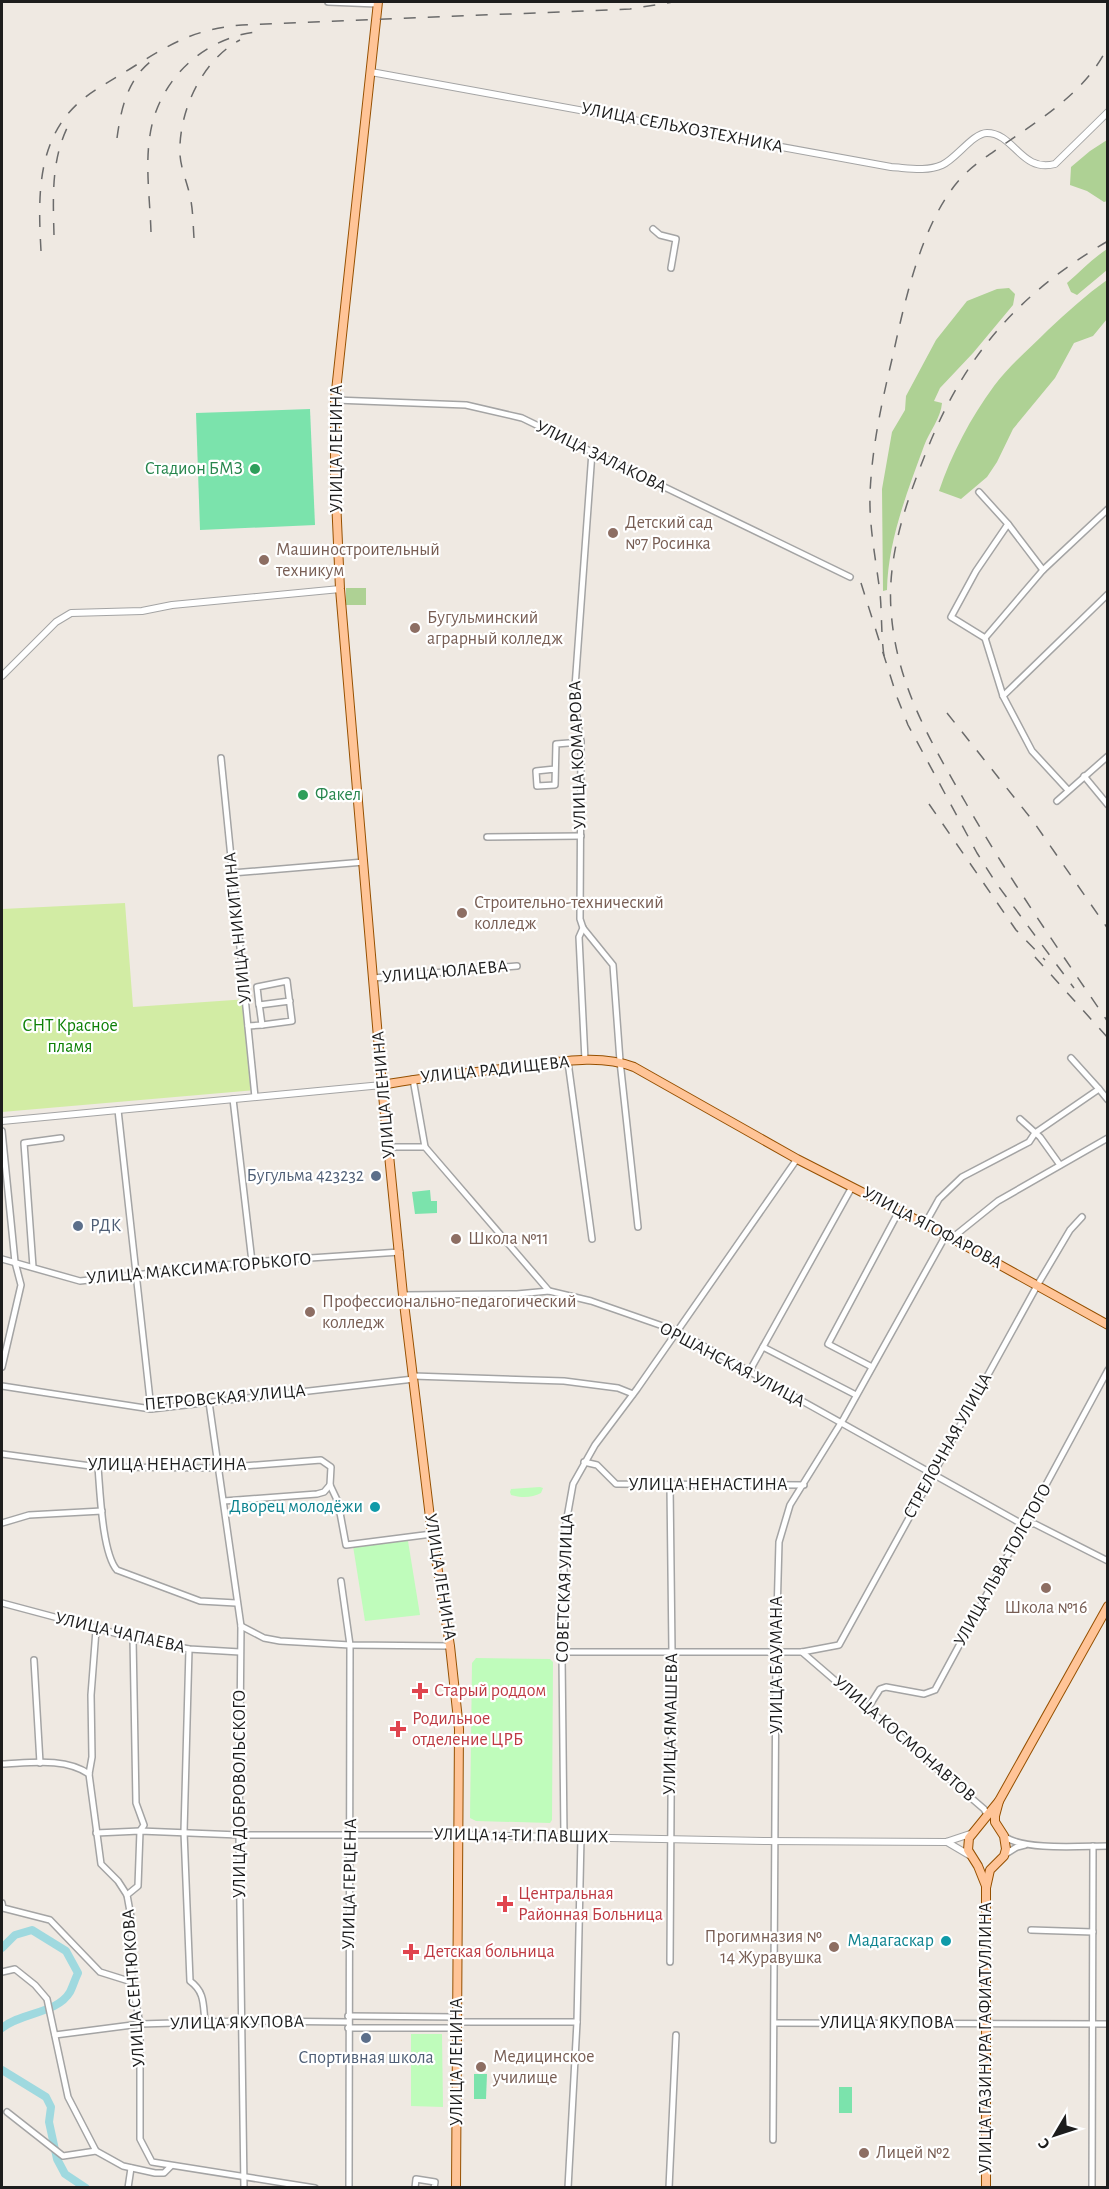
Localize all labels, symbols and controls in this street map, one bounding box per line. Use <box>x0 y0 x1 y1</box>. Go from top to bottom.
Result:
street label: УЛИЦА СЕЛЬХОЗТЕХНИКА <box>579 100 785 157</box>
street label: УЛИЦА ЛЕНИНА <box>328 385 346 513</box>
street label: УЛИЦА ЗАЛАКОВА <box>533 418 670 497</box>
place label: Стадион БМЗ <box>145 460 243 478</box>
marker: Стадион БМЗ <box>248 462 262 476</box>
place label: Детский сад №7 Росинка <box>625 514 713 553</box>
marker: Детский сад №7 Росинка <box>606 526 620 540</box>
place label: Машиностроительный техникум <box>275 541 440 580</box>
marker: Машиностроительный техникум <box>257 553 271 567</box>
place label: Бугульминский аграрный колледж <box>427 609 563 648</box>
marker: Бугульминский аграрный колледж <box>408 621 422 635</box>
street label: УЛИЦА КОМАРОВА <box>566 680 590 830</box>
place label: Факел <box>315 786 361 804</box>
marker: Факел <box>296 788 310 802</box>
street label: УЛИЦА НИКИТИНА <box>221 851 255 1005</box>
place label: Строительно-технический колледж <box>474 894 664 933</box>
marker: Строительно-технический колледж <box>455 906 469 920</box>
street label: УЛИЦА ЮЛАЕВА <box>381 958 509 986</box>
park label: СНТ Красное пламя <box>22 1017 118 1056</box>
street label: УЛИЦА ЛЕНИНА <box>369 1030 399 1160</box>
street label: УЛИЦА РАДИЩЕВА <box>420 1053 571 1087</box>
place label: Бугульма 423232 <box>246 1167 364 1185</box>
marker: Бугульма 423232 <box>369 1169 383 1183</box>
street label: УЛИЦА ЯГОФАРОВА <box>859 1184 1005 1273</box>
place label: РДК <box>90 1217 122 1235</box>
marker: РДК <box>71 1219 85 1233</box>
place label: Школа №11 <box>468 1230 549 1248</box>
marker: Школа №11 <box>449 1232 463 1246</box>
street label: УЛИЦА МАКСИМА ГОРЬКОГО <box>86 1250 312 1288</box>
place label: Профессионально-педагогический колледж <box>322 1293 577 1332</box>
marker: Профессионально-педагогический колледж <box>303 1305 317 1319</box>
street label: ОРШАНСКАЯ УЛИЦА <box>656 1319 808 1411</box>
street label: СТРЕЛОЧНАЯ УЛИЦА <box>901 1370 996 1522</box>
street label: ПЕТРОВСКАЯ УЛИЦА <box>144 1382 307 1414</box>
street label: УЛИЦА НЕНАСТИНА <box>87 1456 247 1474</box>
street label: УЛИЦА НЕНАСТИНА <box>628 1476 788 1494</box>
street label: УЛИЦА ЛЬВА ТОЛСТОГО <box>951 1481 1055 1649</box>
place label: Дворец молодёжи <box>229 1498 363 1516</box>
marker: Дворец молодёжи <box>368 1500 382 1514</box>
street label: УЛИЦА ЛЕНИНА <box>421 1512 459 1642</box>
street label: СОВЕТСКАЯ УЛИЦА <box>553 1512 577 1663</box>
marker: Школа №16 <box>1039 1581 1053 1595</box>
street label: УЛИЦА БАУМАНА <box>768 1595 786 1734</box>
place label: Школа №16 <box>1004 1599 1088 1617</box>
street label: УЛИЦА ЧАПАЕВА <box>53 1609 187 1657</box>
street label: УЛИЦА ЯМАШЕВА <box>661 1653 681 1795</box>
street label: УЛИЦА КОСМОНАВТОВ <box>829 1673 979 1805</box>
marker: Старый роддом <box>411 1682 429 1700</box>
place label: Старый роддом <box>434 1682 546 1700</box>
street label: УЛИЦА ДОБРОВОЛЬСКОГО <box>231 1690 249 1898</box>
place label: Родильное отделение ЦРБ <box>412 1710 523 1749</box>
marker: Родильное отделение ЦРБ <box>389 1720 407 1738</box>
street label: УЛИЦА ГЕРЦЕНА <box>340 1818 360 1950</box>
street label: УЛИЦА 14-ТИ ПАВШИХ <box>433 1825 609 1847</box>
place label: Центральная Районная Больница <box>518 1885 663 1924</box>
marker: Центральная Районная Больница <box>496 1895 514 1913</box>
street label: УЛИЦА ГАЗИНУРА ГАФИАТУЛЛИНА <box>977 1902 995 2174</box>
street label: УЛИЦА СЕНТЮКОВА <box>119 1908 149 2068</box>
place label: Прогимназия № 14 Журавушка <box>705 1928 822 1967</box>
place label: Мадагаскар <box>847 1932 934 1950</box>
marker: Мадагаскар <box>939 1934 953 1948</box>
marker: Прогимназия № 14 Журавушка <box>827 1940 841 1954</box>
place label: Детская больница <box>424 1942 555 1961</box>
marker: Детская больница <box>402 1943 420 1961</box>
street label: УЛИЦА ЛЕНИНА <box>448 1998 466 2126</box>
street label: УЛИЦА ЯКУПОВА <box>170 2013 305 2033</box>
street label: УЛИЦА ЯКУПОВА <box>820 2014 955 2032</box>
marker: Спортивная школа <box>359 2031 373 2045</box>
place label: Медицинское училище <box>492 2048 595 2087</box>
place label: Спортивная школа <box>298 2049 434 2067</box>
marker: Медицинское училище <box>474 2060 488 2074</box>
north arrow <box>1025 2105 1085 2165</box>
text: С <box>1035 2135 1053 2152</box>
place label: Лицей №2 <box>876 2144 950 2162</box>
marker: Лицей №2 <box>857 2146 871 2160</box>

